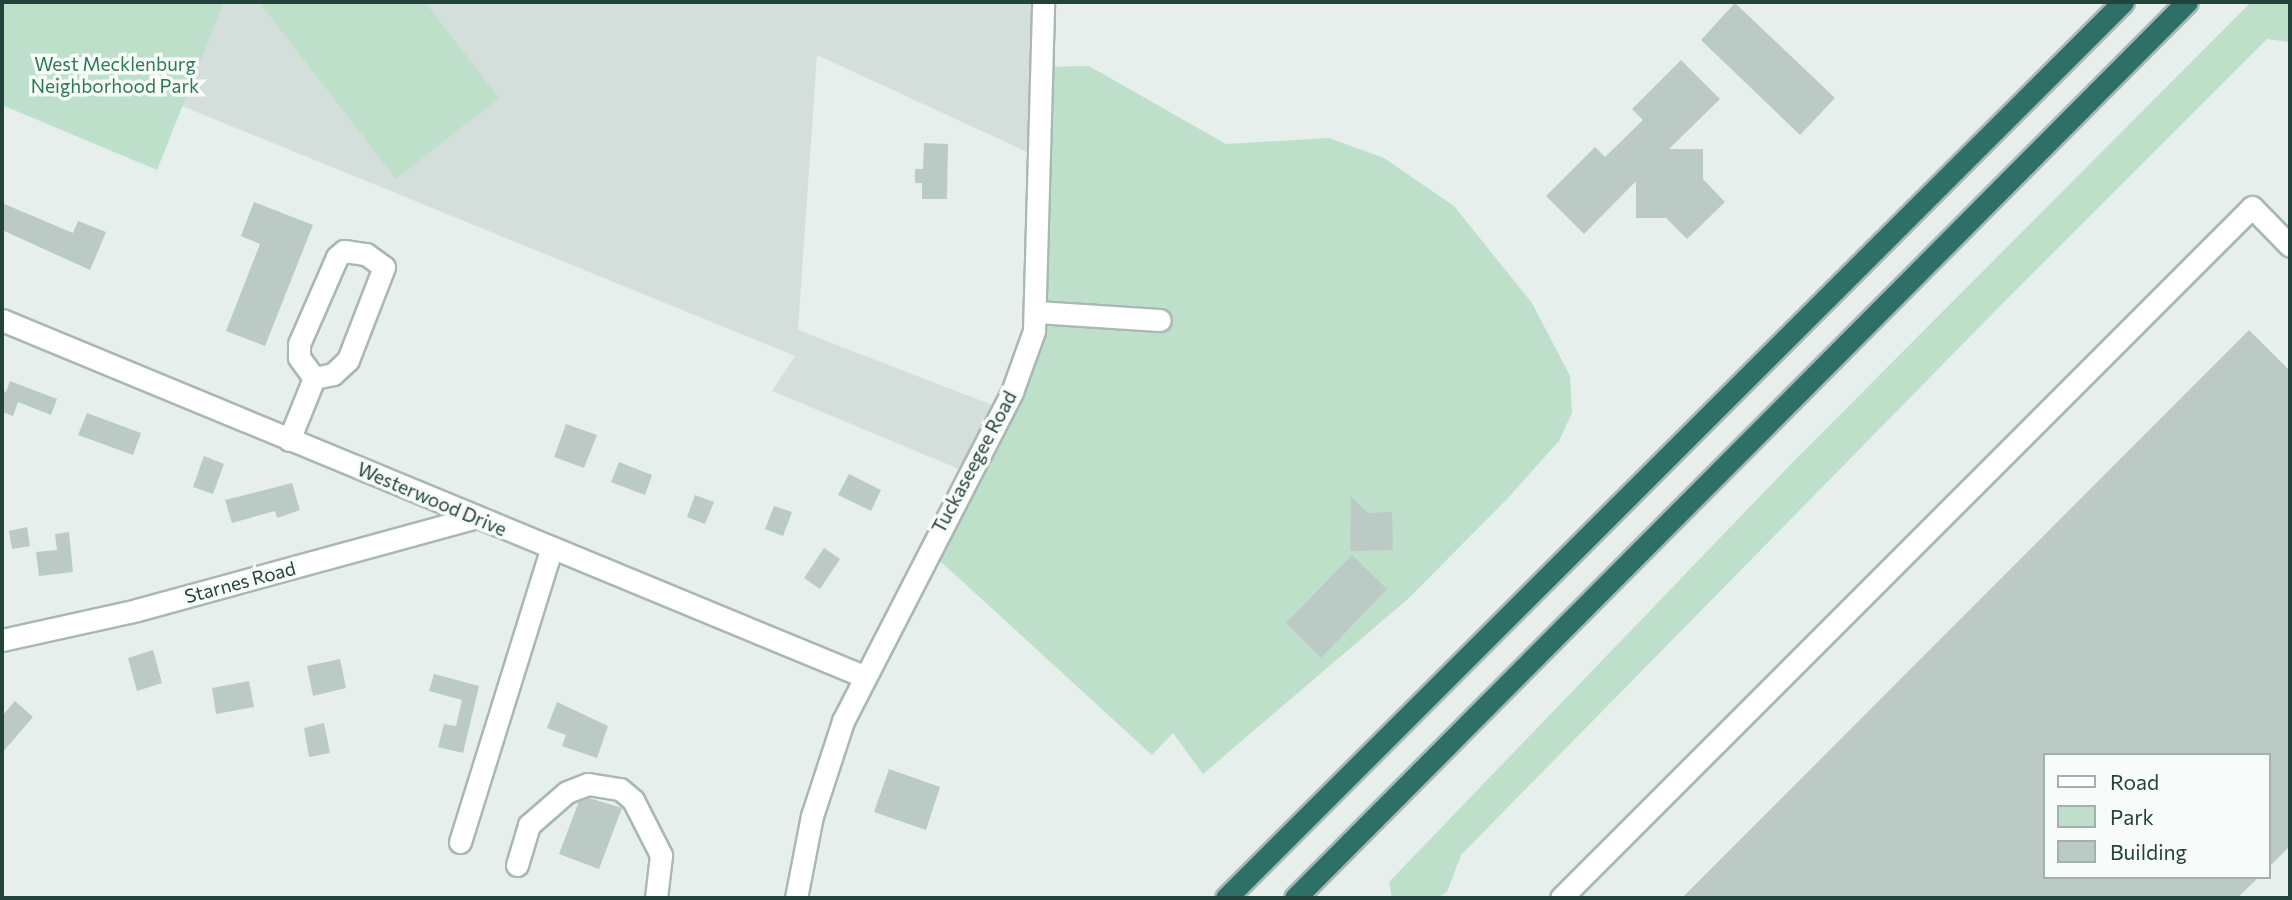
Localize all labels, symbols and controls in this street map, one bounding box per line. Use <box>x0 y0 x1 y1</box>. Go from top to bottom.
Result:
park label: West Mecklenburg Neighborhood Park <box>31 53 199 97</box>
street label: Tuckaseegee Road <box>927 387 1021 537</box>
street label: Westerwood Drive <box>354 457 510 541</box>
street label: Starnes Road <box>182 556 298 608</box>
legend <box>2044 753 2271 879</box>
text: Road <box>2110 769 2159 794</box>
text: Park <box>2110 804 2154 829</box>
text: Building <box>2110 839 2187 864</box>

